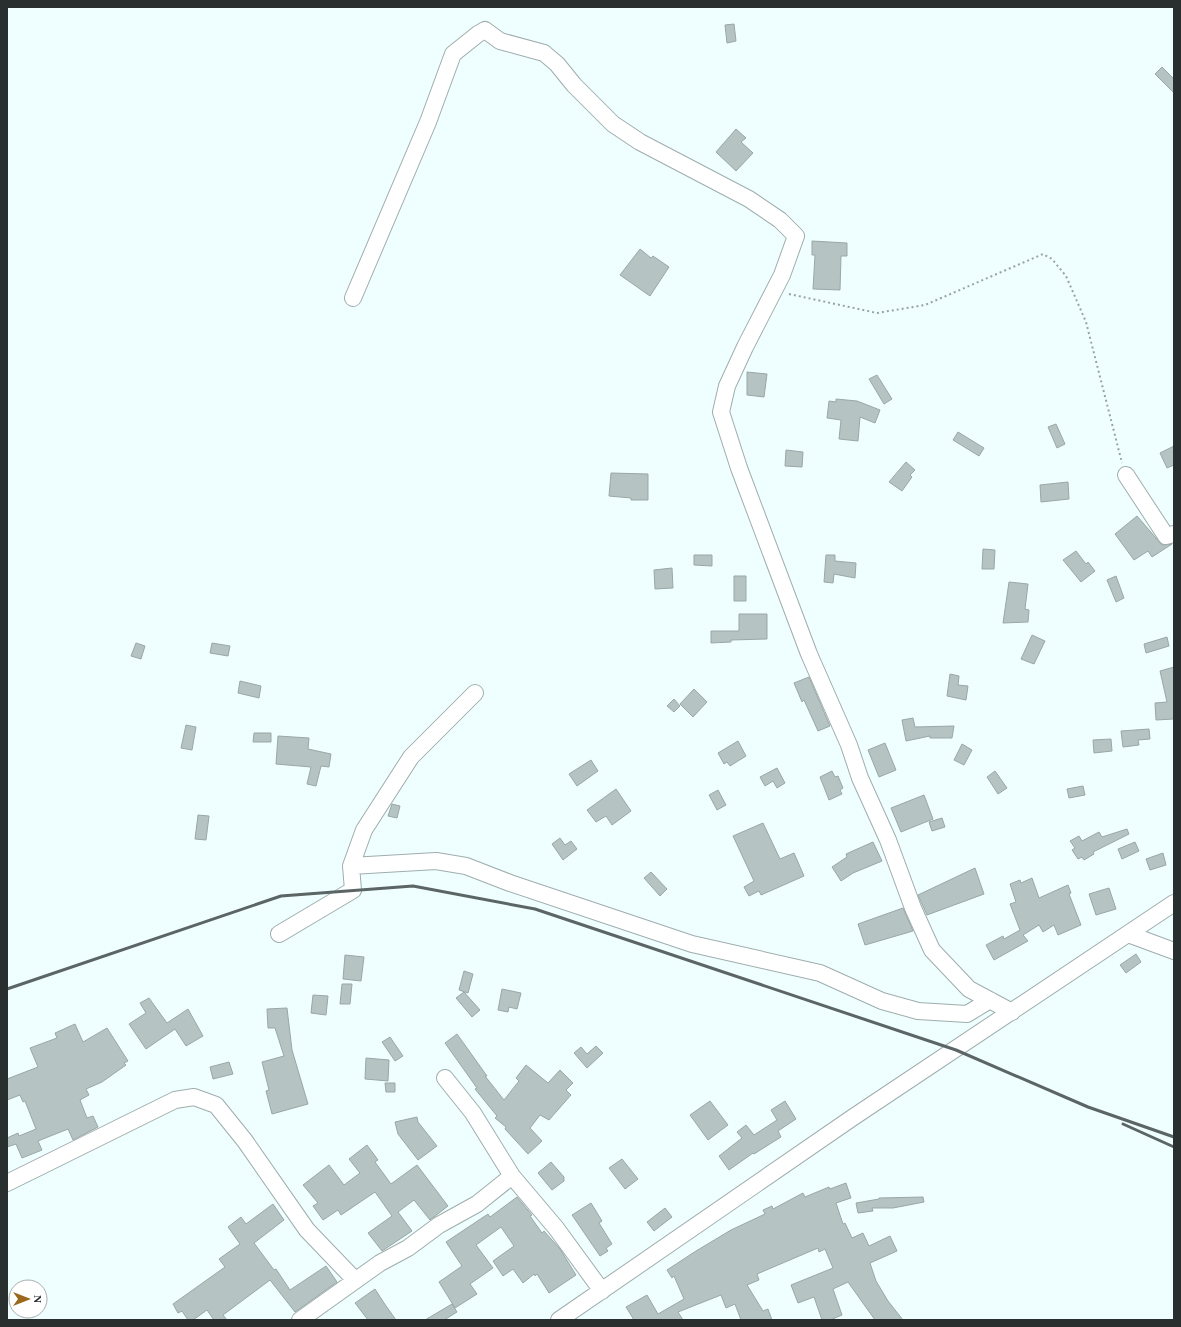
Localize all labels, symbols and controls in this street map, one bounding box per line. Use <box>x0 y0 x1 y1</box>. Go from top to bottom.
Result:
north arrow <box>8 1279 48 1319</box>
text: N <box>32 1295 44 1303</box>

